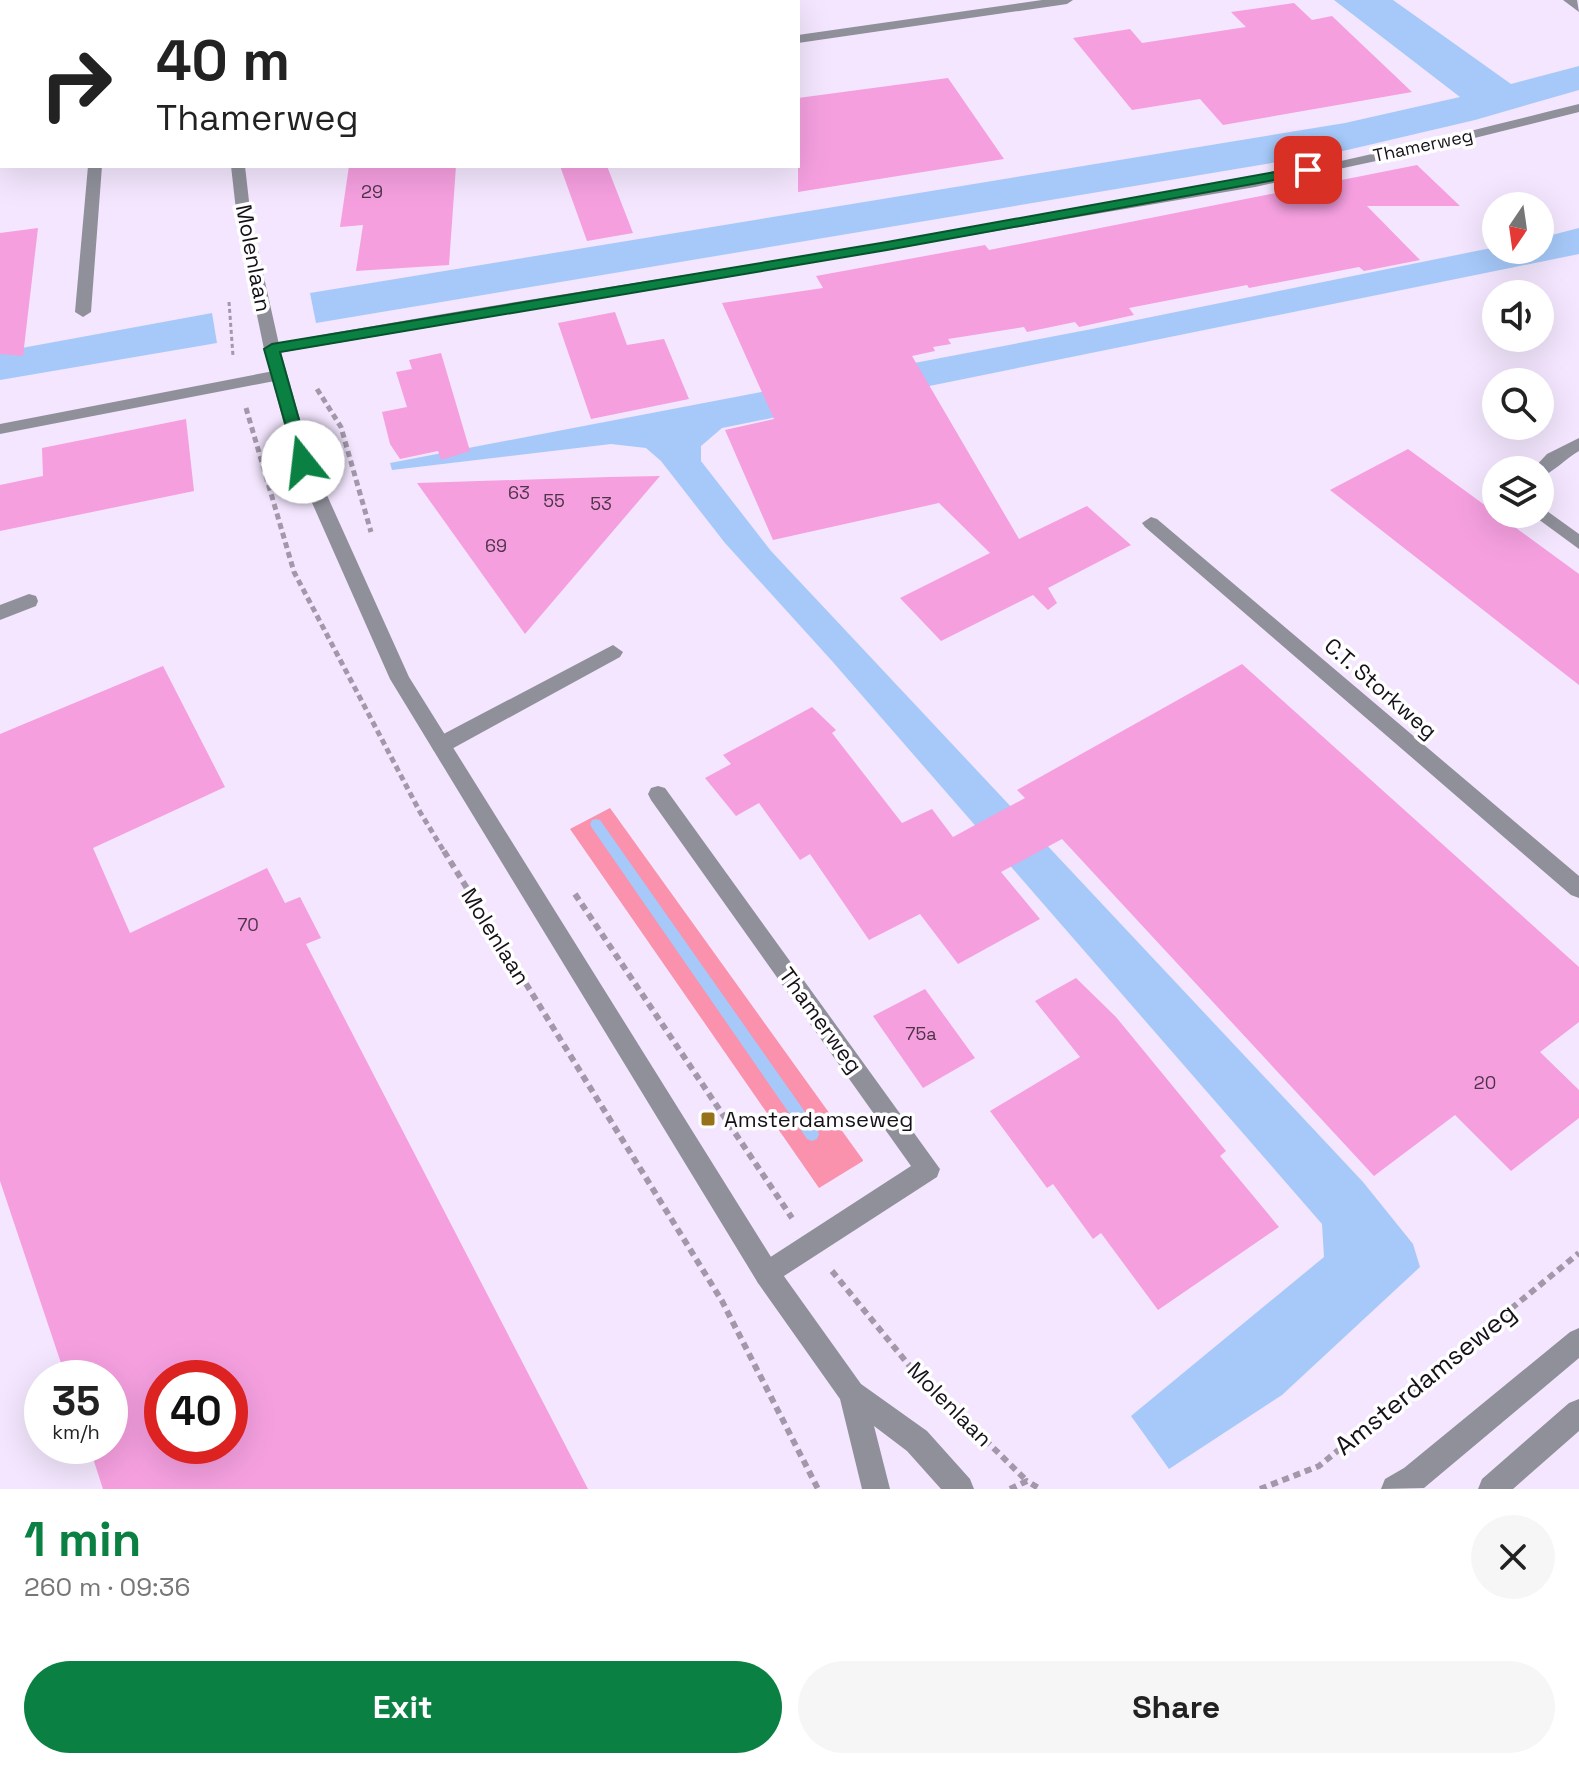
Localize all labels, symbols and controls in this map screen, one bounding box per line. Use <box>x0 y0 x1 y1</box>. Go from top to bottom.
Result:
text: 40 m <box>156 25 290 96</box>
icon: right <box>24 32 128 136</box>
text: Thamerweg <box>156 95 359 141</box>
street label: Thamerweg <box>1371 123 1475 167</box>
pin <box>1274 136 1342 204</box>
icon: arrive <box>1286 148 1330 192</box>
house number: 29 <box>361 180 383 203</box>
north arrow <box>1482 192 1554 264</box>
map controls <box>1482 192 1554 528</box>
street label: Molenlaan <box>230 202 278 314</box>
button: sound <box>1482 280 1554 352</box>
button: search <box>1482 368 1554 440</box>
position arrow <box>261 420 345 504</box>
button: layers <box>1482 456 1554 528</box>
house number: 63 <box>508 481 530 504</box>
house number: 55 <box>543 489 565 512</box>
house number: 53 <box>590 492 612 515</box>
house number: 69 <box>485 534 507 557</box>
street label: C.T. Storkweg <box>1319 631 1443 745</box>
street label: Molenlaan <box>455 882 537 990</box>
house number: 70 <box>237 913 259 936</box>
street label: Thamerweg <box>773 962 869 1078</box>
house number: 75a <box>905 1022 937 1045</box>
house number: 20 <box>1474 1071 1496 1094</box>
place label: Amsterdamseweg <box>724 1105 913 1133</box>
marker: Amsterdamseweg <box>699 1110 717 1128</box>
street label: Amsterdamseweg <box>1327 1295 1523 1463</box>
street label: Molenlaan <box>902 1356 998 1452</box>
speed limit sign: 40 <box>144 1360 248 1464</box>
text: 35 <box>52 1376 100 1427</box>
text: km/h <box>52 1419 100 1445</box>
text: 1 min <box>24 1509 141 1570</box>
button: close <box>1471 1515 1555 1599</box>
text: 260 m · 09:36 <box>24 1570 190 1604</box>
button: Exit <box>24 1661 782 1753</box>
button: Share <box>798 1661 1555 1753</box>

